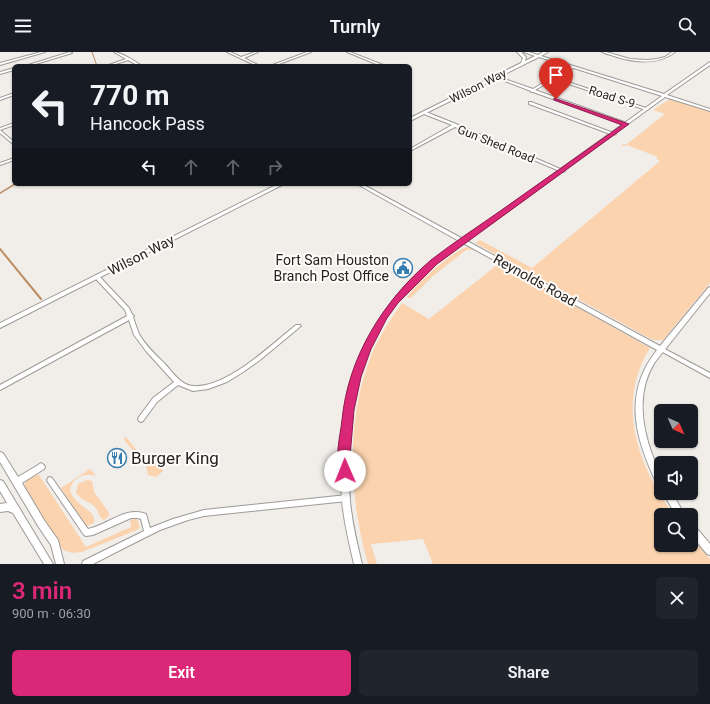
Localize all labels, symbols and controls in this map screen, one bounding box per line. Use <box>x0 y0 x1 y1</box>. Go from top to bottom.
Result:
icon: menu <box>12 15 34 37</box>
icon: search <box>676 15 698 37</box>
text: Turnly <box>330 16 380 37</box>
pin <box>539 58 573 99</box>
icon: arrive <box>545 64 567 86</box>
street label: Wilson Way <box>447 66 509 106</box>
text: 770 m <box>90 79 169 112</box>
icon: left <box>24 80 76 132</box>
street label: Road S-9 <box>587 83 637 111</box>
text: Hancock Pass <box>90 113 205 134</box>
street label: Gun Shed Road <box>455 122 537 166</box>
icon: left <box>138 156 160 178</box>
icon: ahead <box>180 156 202 178</box>
icon: ahead <box>222 156 244 178</box>
icon: right <box>264 156 286 178</box>
street label: Wilson Way <box>105 231 177 278</box>
street label: Reynolds Road <box>491 251 579 309</box>
place label: Fort Sam Houston Branch Post Office <box>274 252 389 284</box>
public building icon: Fort Sam Houston Branch Post Office <box>392 257 414 279</box>
north arrow <box>654 404 698 448</box>
map controls <box>654 404 698 552</box>
restaurant icon: Burger King <box>106 447 128 469</box>
place label: Burger King <box>131 448 219 468</box>
position arrow <box>324 450 366 492</box>
button: sound <box>654 456 698 500</box>
button: search <box>654 508 698 552</box>
text: 3 min <box>12 577 72 605</box>
button: close <box>656 577 698 619</box>
text: 900 m · 06:30 <box>12 606 91 621</box>
button: Exit <box>12 650 351 696</box>
button: Share <box>359 650 698 696</box>

